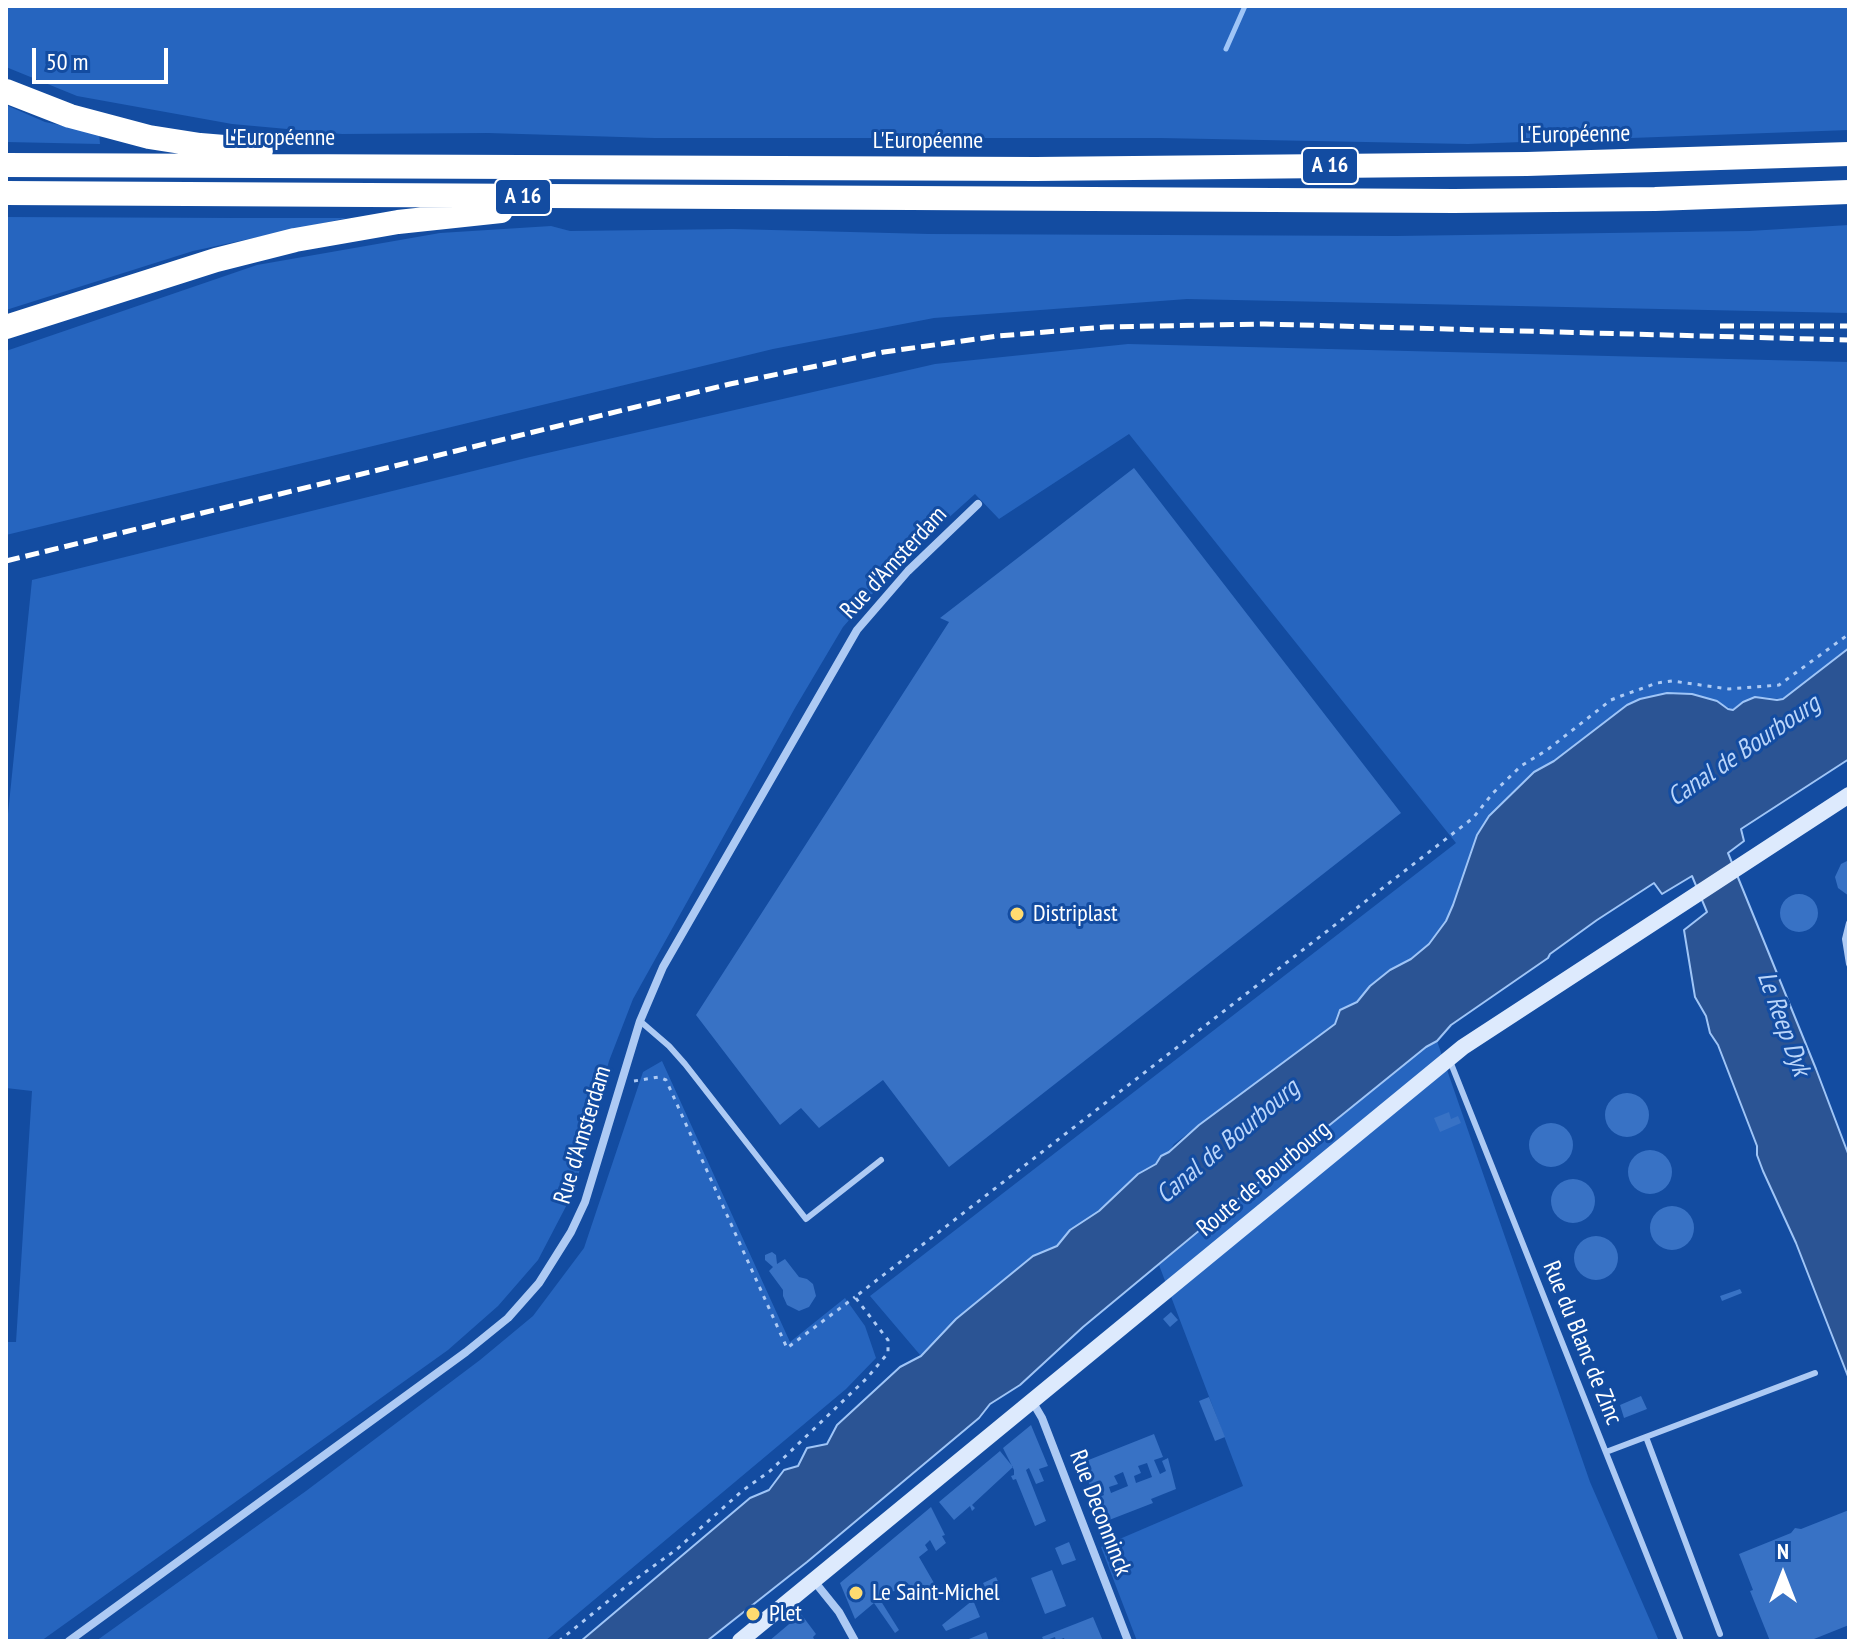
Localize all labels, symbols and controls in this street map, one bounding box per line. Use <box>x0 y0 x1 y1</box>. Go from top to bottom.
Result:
scale bar <box>36 32 172 82</box>
text: 50 m <box>46 46 88 77</box>
street label: L'Européenne <box>1519 120 1631 150</box>
street label: L'Européenne <box>225 124 335 152</box>
street label: L'Européenne <box>873 127 983 155</box>
road number: A 16 <box>1302 148 1358 184</box>
road number: A 16 <box>495 179 551 215</box>
street label: Rue d'Amsterdam <box>835 501 953 625</box>
water label: Canal de Bourbourg <box>1662 689 1826 813</box>
place label: Distriplast <box>1033 900 1118 928</box>
marker: Distriplast <box>1008 905 1026 923</box>
water label: Le Reep Dyk <box>1750 968 1816 1080</box>
street label: Rue d'Amsterdam <box>548 1062 618 1208</box>
water label: Canal de Bourbourg <box>1150 1073 1306 1211</box>
street label: Route de Bourbourg <box>1192 1115 1336 1243</box>
street label: Rue du Blanc de Zinc <box>1536 1257 1628 1429</box>
street label: Rue Deconninck <box>1063 1446 1137 1580</box>
north arrow <box>1743 1535 1823 1615</box>
text: N <box>1777 1537 1789 1565</box>
place label: Le Saint-Michel <box>872 1579 1000 1607</box>
marker: Le Saint-Michel <box>847 1584 865 1602</box>
place label: Plet <box>769 1600 802 1628</box>
marker: Plet <box>744 1605 762 1623</box>

